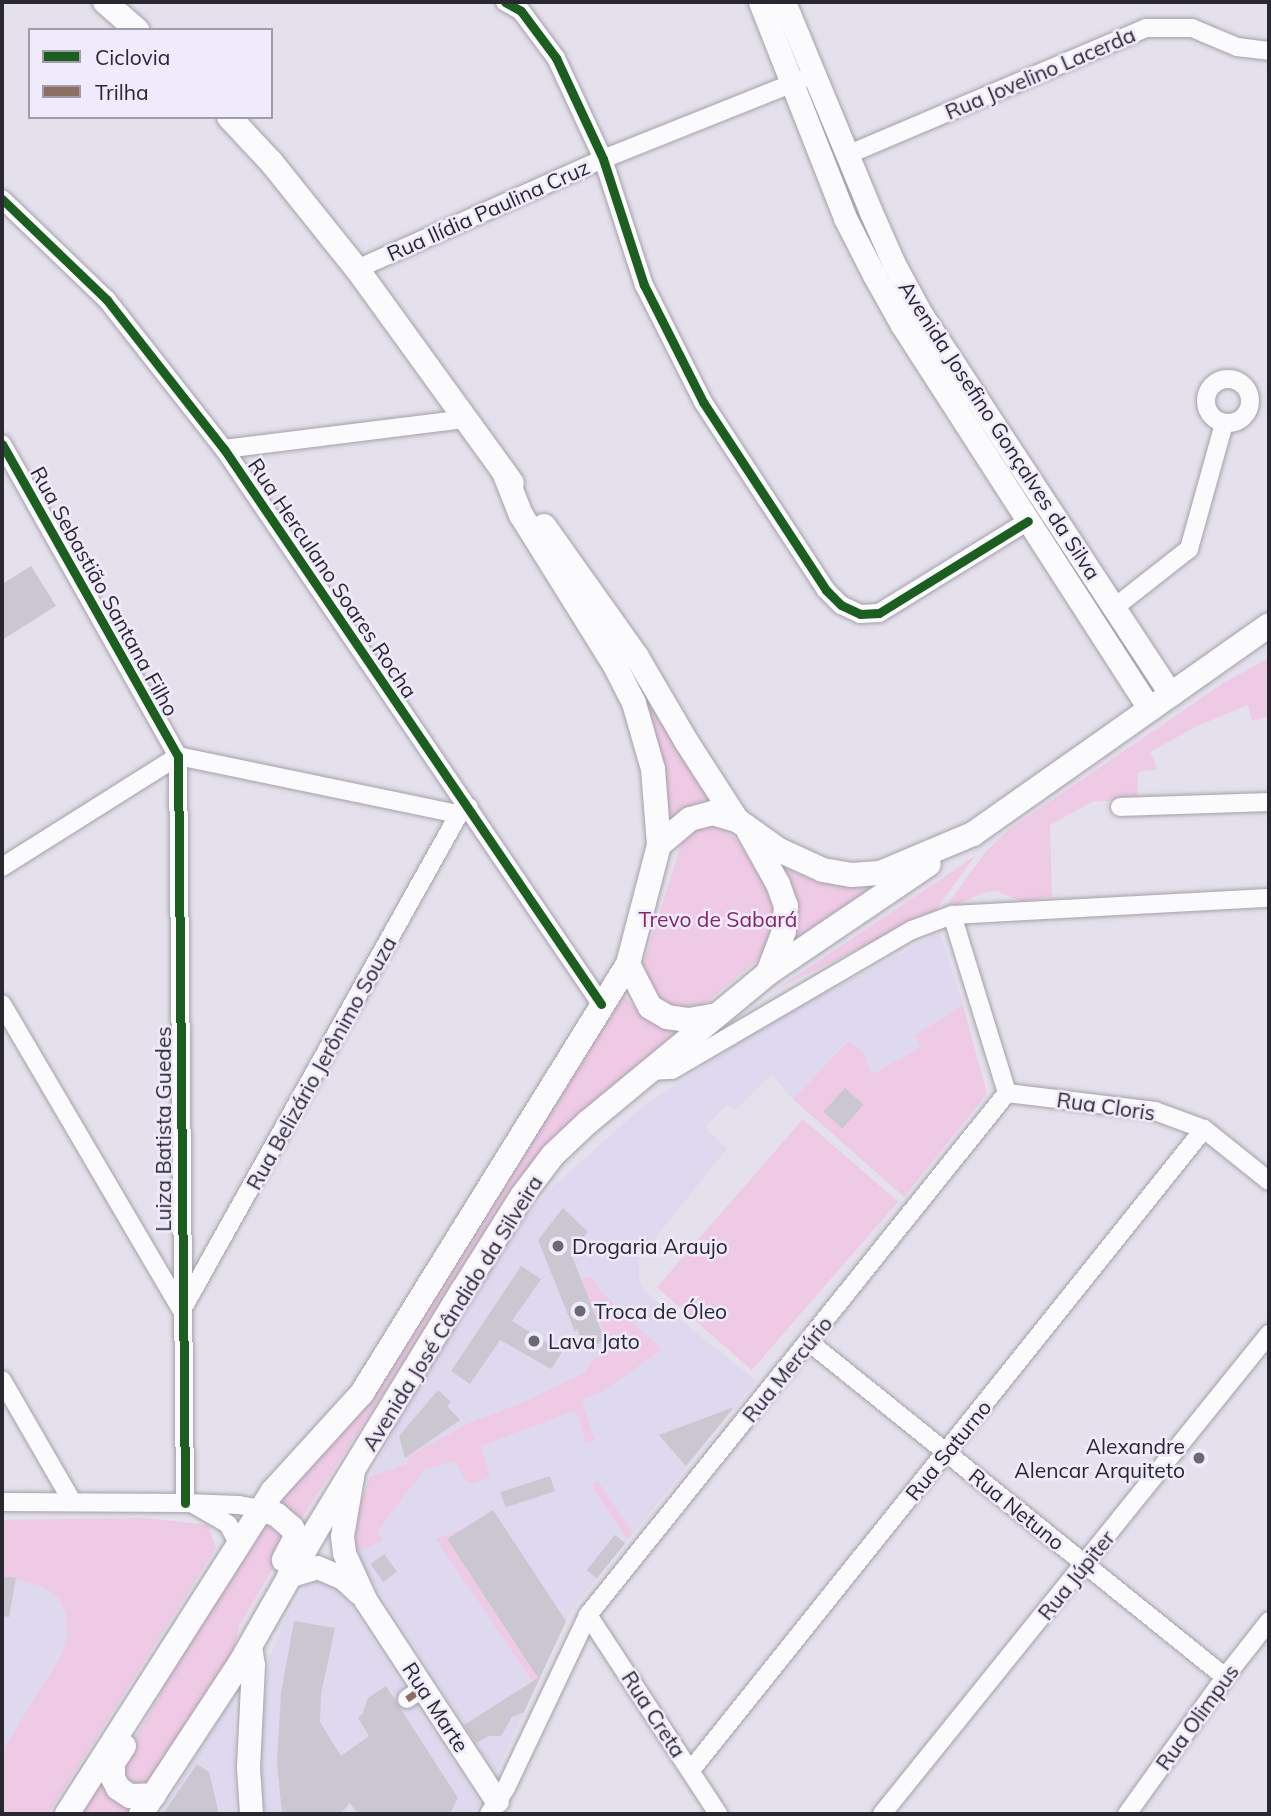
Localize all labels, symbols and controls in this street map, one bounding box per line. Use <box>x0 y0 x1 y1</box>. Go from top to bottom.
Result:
street label: Rua Jovelino Lacerda <box>941 22 1139 124</box>
legend <box>28 28 273 119</box>
text: Ciclovia <box>95 44 170 70</box>
text: Trilha <box>95 79 149 105</box>
street label: Rua Ilídia Paulina Cruz <box>383 154 593 266</box>
street label: Avenida Josefino Gonçalves da Silva <box>894 276 1106 584</box>
street label: Rua Herculano Soares Rocha <box>243 453 423 703</box>
street label: Rua Sebastião Santana Filho <box>26 462 184 720</box>
park label: Trevo de Sabará <box>639 906 797 932</box>
street label: Rua Belizário Jerônimo Souza <box>241 932 401 1194</box>
street label: Luiza Batista Guedes <box>150 1026 176 1232</box>
street label: Rua Cloris <box>1055 1087 1157 1125</box>
street label: Avenida José Cândido da Silveira <box>357 1171 547 1455</box>
place label: Drogaria Araujo <box>572 1233 728 1259</box>
marker: Drogaria Araujo <box>550 1238 566 1254</box>
place label: Troca de Óleo <box>594 1298 727 1324</box>
marker: Troca de Óleo <box>572 1303 588 1319</box>
street label: Rua Mercúrio <box>737 1311 837 1427</box>
place label: Lava Jato <box>548 1328 640 1354</box>
marker: Lava Jato <box>526 1333 542 1349</box>
street label: Rua Saturno <box>900 1395 996 1505</box>
place label: Alexandre Alencar Arquiteto <box>1014 1433 1185 1483</box>
marker: Alexandre Alencar Arquiteto <box>1191 1450 1207 1466</box>
street label: Rua Netuno <box>964 1463 1070 1555</box>
street label: Rua Júpiter <box>1032 1525 1120 1625</box>
street label: Rua Marte <box>398 1657 474 1757</box>
street label: Rua Olimpus <box>1150 1659 1244 1775</box>
street label: Rua Creta <box>617 1666 691 1762</box>

